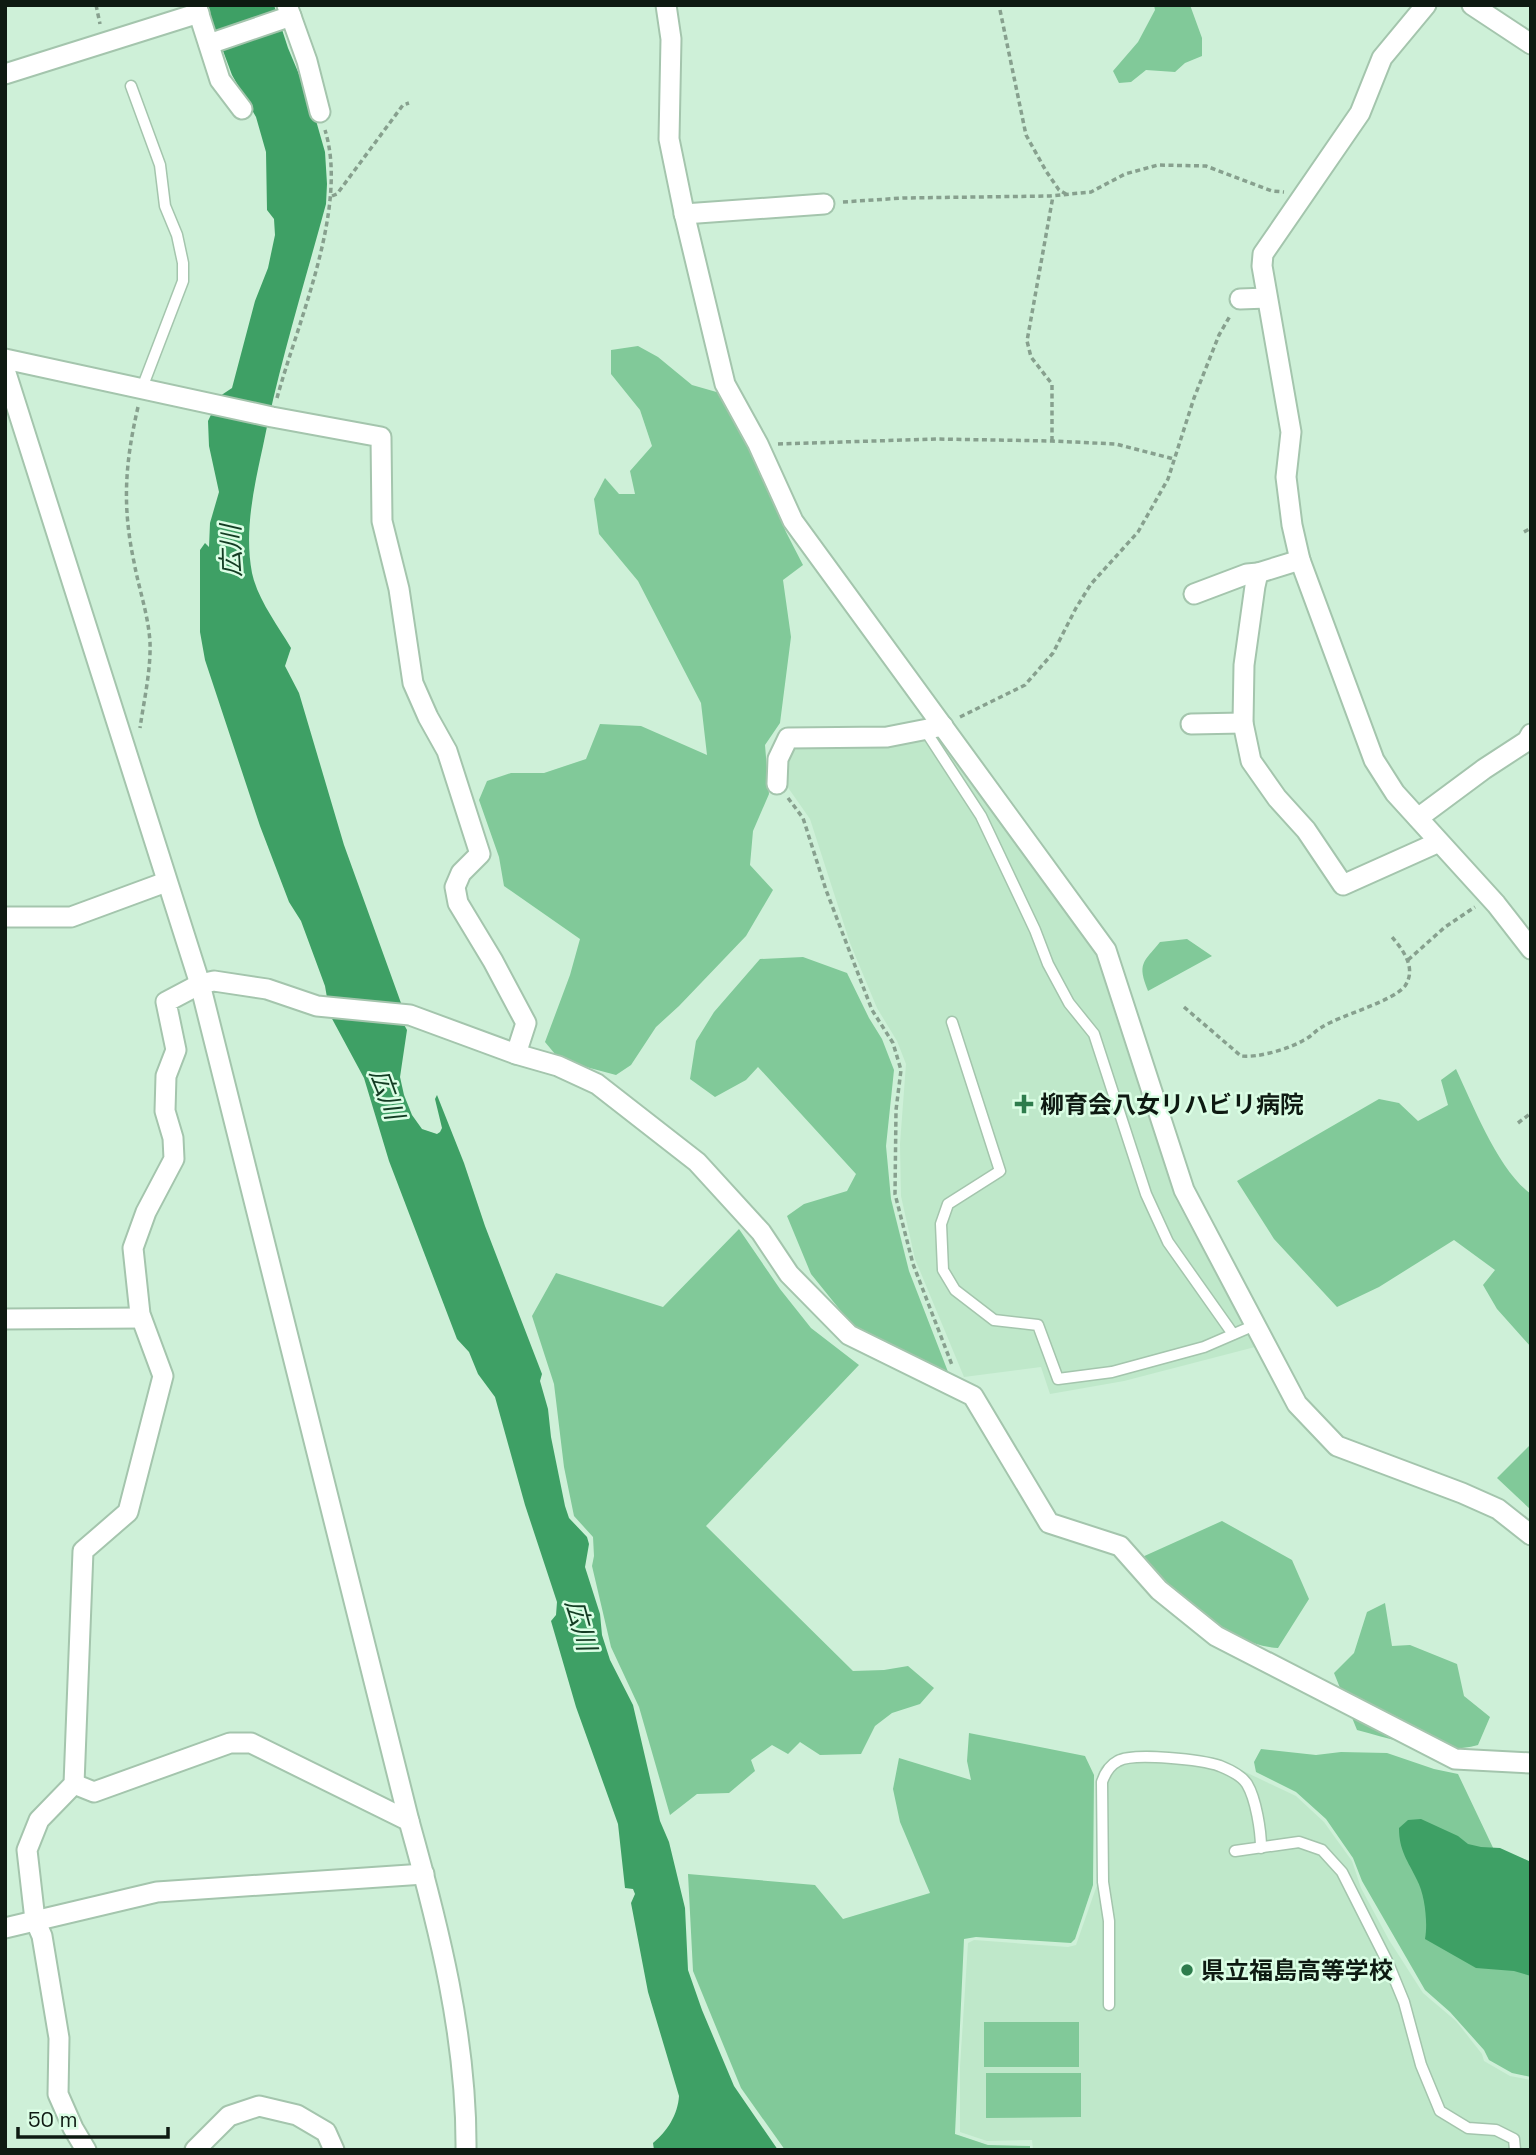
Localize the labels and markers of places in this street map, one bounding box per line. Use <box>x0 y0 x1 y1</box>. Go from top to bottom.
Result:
place label: 柳育会八女リハビリ病院 <box>1040 1089 1304 1120</box>
marker: 柳育会八女リハビリ病院 <box>1014 1094 1034 1114</box>
place label: 県立福島高等学校 <box>1201 1955 1393 1986</box>
marker: 県立福島高等学校 <box>1179 1962 1195 1978</box>

